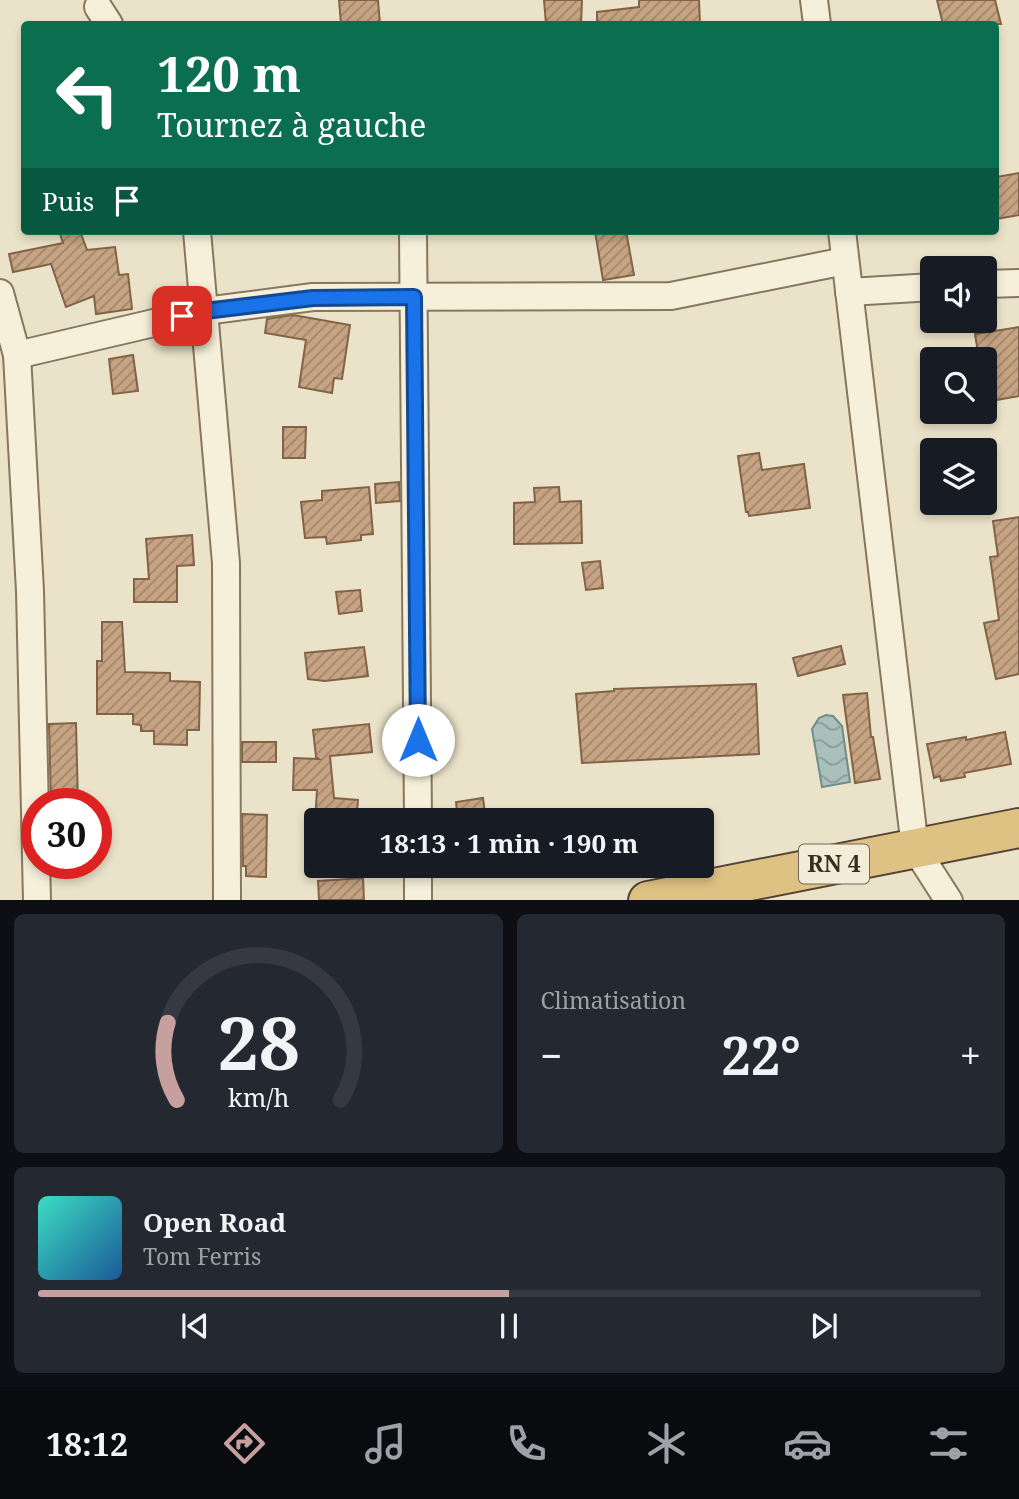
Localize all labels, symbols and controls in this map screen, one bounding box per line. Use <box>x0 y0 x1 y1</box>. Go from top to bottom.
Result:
text: 120 m <box>157 40 301 106</box>
icon: left <box>42 49 133 140</box>
text: Tournez à gauche <box>157 103 426 146</box>
icon: arrive <box>108 182 146 220</box>
text: Puis <box>42 183 94 219</box>
map controls <box>920 256 997 515</box>
button: sound <box>920 256 997 333</box>
pin <box>152 286 212 346</box>
icon: arrive <box>163 297 201 335</box>
button: search <box>920 347 997 424</box>
button: layers <box>920 438 997 515</box>
position arrow <box>381 703 455 777</box>
speed limit sign: 30 <box>21 788 112 879</box>
text: 18:13 · 1 min · 190 m <box>379 825 639 861</box>
road number: RN 4 <box>799 844 869 884</box>
text: Climatisation <box>541 984 686 1016</box>
text: 28 <box>217 992 299 1091</box>
text: 22° <box>721 1019 801 1090</box>
text: − <box>541 1029 563 1081</box>
text: + <box>960 1029 981 1081</box>
text: km/h <box>228 1079 289 1113</box>
text: Open Road <box>143 1204 286 1240</box>
text: Tom Ferris <box>143 1240 261 1272</box>
icon: previous <box>176 1307 214 1345</box>
icon: pause <box>490 1307 528 1345</box>
icon: next <box>805 1307 843 1345</box>
icon: directions <box>220 1419 269 1468</box>
icon: music <box>361 1419 410 1468</box>
icon: phone <box>502 1419 551 1468</box>
icon: climate <box>642 1419 691 1468</box>
icon: car <box>783 1419 832 1468</box>
icon: filters <box>924 1419 973 1468</box>
text: 18:12 <box>46 1422 128 1465</box>

